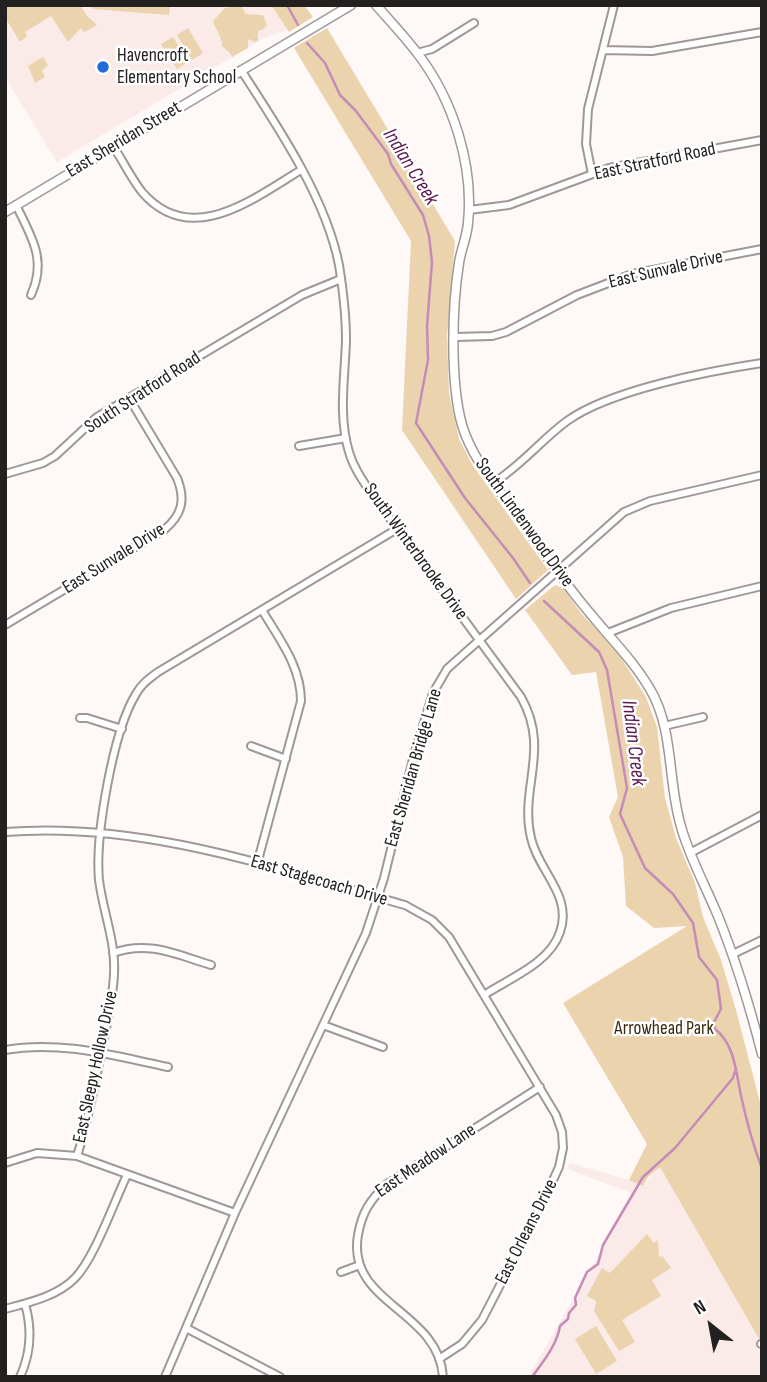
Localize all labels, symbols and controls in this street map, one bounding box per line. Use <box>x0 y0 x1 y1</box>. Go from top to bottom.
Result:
place label: Havencroft Elementary School <box>117 45 236 89</box>
marker: Havencroft Elementary School <box>95 59 111 75</box>
street label: East Sheridan Street <box>62 97 186 183</box>
water label: Indian Creek <box>377 124 443 210</box>
street label: East Stratford Road <box>592 138 718 186</box>
street label: East Sunvale Drive <box>607 246 725 294</box>
street label: South Stratford Road <box>81 347 205 439</box>
street label: South Lindenwood Drive <box>470 454 578 592</box>
street label: South Winterbrooke Drive <box>358 479 472 625</box>
street label: East Sunvale Drive <box>59 518 169 600</box>
street label: East Sheridan Bridge Lane <box>381 686 447 850</box>
water label: Indian Creek <box>615 699 651 787</box>
street label: East Stagecoach Drive <box>248 851 390 911</box>
street label: East Sleepy Hollow Drive <box>69 989 123 1145</box>
park label: Arrowhead Park <box>614 1018 714 1040</box>
street label: East Meadow Lane <box>371 1119 481 1203</box>
street label: East Orleans Drive <box>491 1176 563 1288</box>
north arrow <box>676 1291 746 1361</box>
text: N <box>690 1295 710 1320</box>

